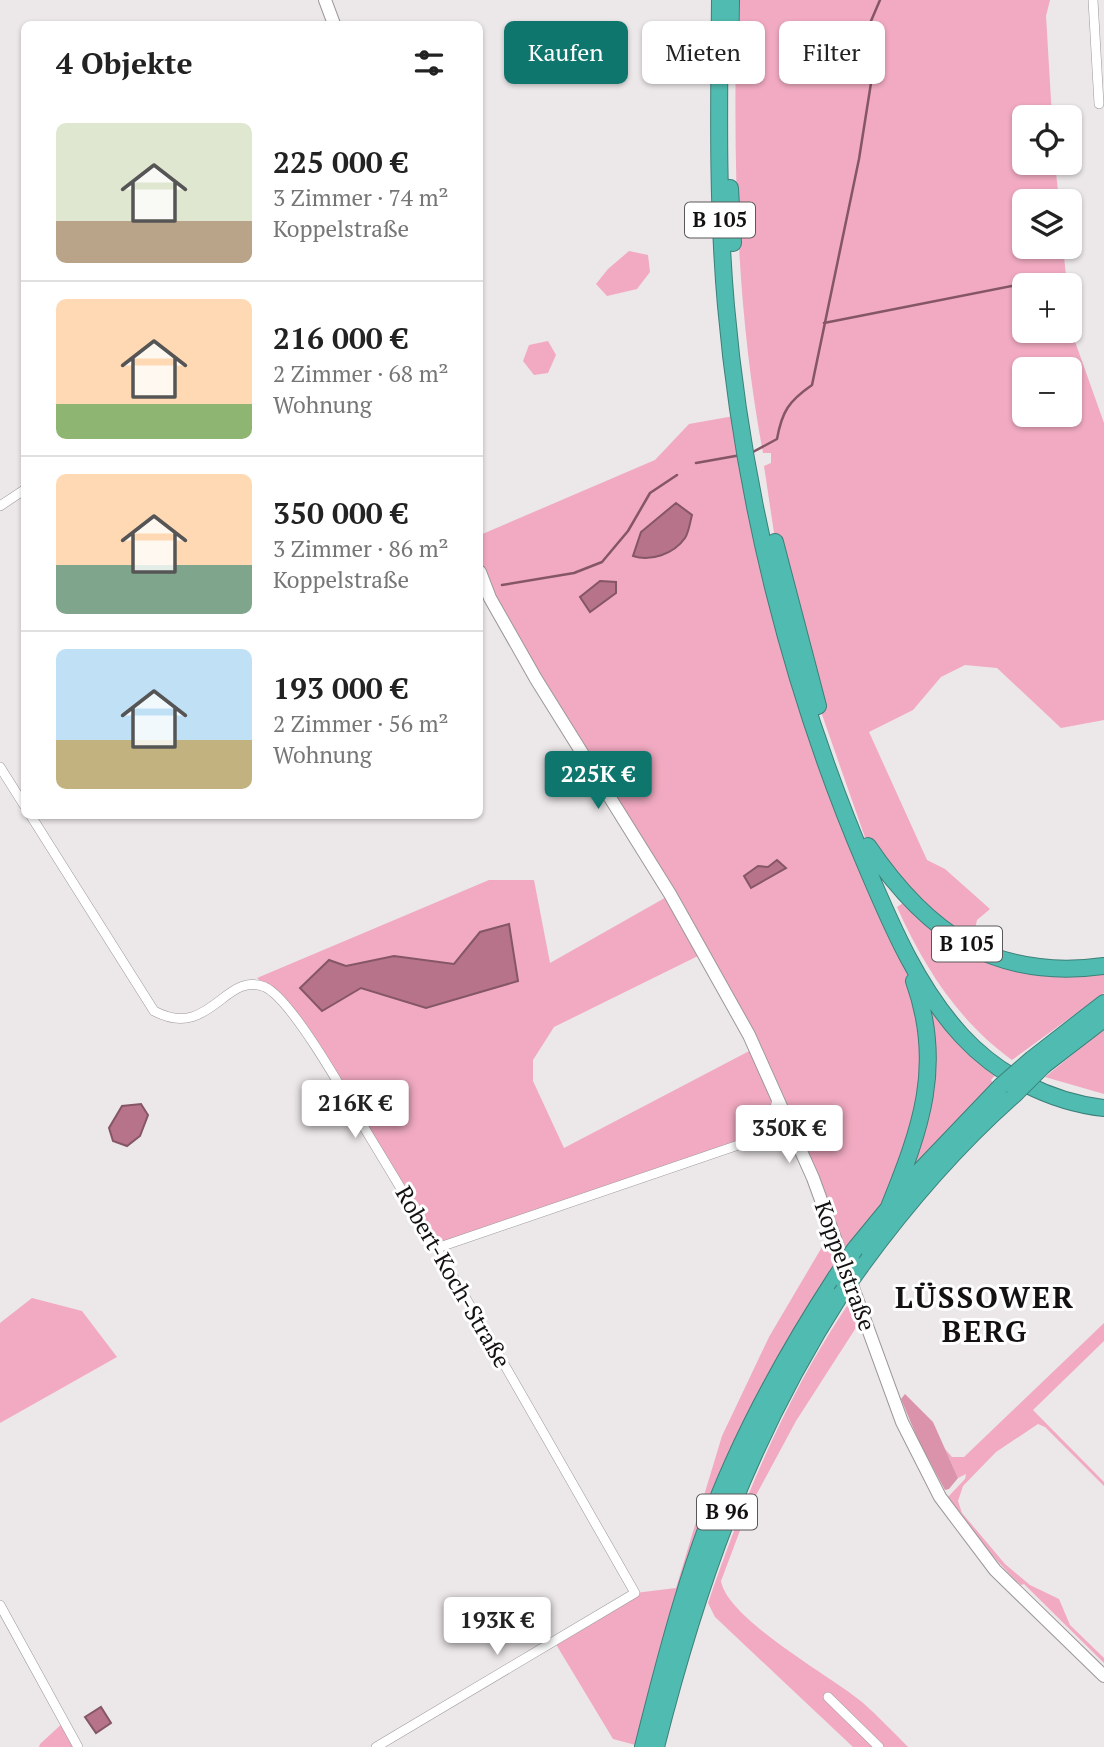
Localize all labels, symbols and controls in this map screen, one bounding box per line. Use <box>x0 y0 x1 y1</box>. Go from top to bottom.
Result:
chip: Kaufen <box>504 21 628 84</box>
chip: Mieten <box>642 21 765 84</box>
chip: Filter <box>779 21 885 84</box>
text: 4 Objekte <box>56 43 193 83</box>
icon: filters <box>410 44 448 82</box>
map controls <box>1012 105 1082 427</box>
button: locate <box>1012 105 1082 175</box>
text: 225 000 € <box>273 142 408 182</box>
icon: home <box>112 151 196 235</box>
text: 3 Zimmer · 74 m² <box>273 182 448 213</box>
button: layers <box>1012 189 1082 259</box>
road number: B 105 <box>685 202 755 238</box>
text: Koppelstraße <box>273 213 409 244</box>
button: + <box>1012 273 1082 343</box>
text: 216 000 € <box>273 318 408 358</box>
icon: home <box>112 327 196 411</box>
button: − <box>1012 357 1082 427</box>
text: 2 Zimmer · 68 m² <box>273 358 448 389</box>
text: Wohnung <box>273 389 372 420</box>
text: 350 000 € <box>273 493 408 533</box>
icon: home <box>112 502 196 586</box>
text: 3 Zimmer · 86 m² <box>273 533 448 564</box>
text: Koppelstraße <box>273 564 409 595</box>
text: 193 000 € <box>273 668 408 708</box>
icon: home <box>112 677 196 761</box>
text: 2 Zimmer · 56 m² <box>273 708 448 739</box>
text: Wohnung <box>273 739 372 770</box>
pin: 225K € <box>541 752 655 811</box>
text: 225K € <box>561 758 635 789</box>
road number: B 105 <box>932 926 1002 962</box>
pin: 216K € <box>298 1080 412 1140</box>
text: 216K € <box>318 1087 392 1118</box>
pin: 350K € <box>732 1106 846 1165</box>
text: 350K € <box>752 1112 826 1143</box>
street label: Robert-Koch-Straße <box>389 1180 518 1373</box>
street label: Koppelstraße <box>808 1197 883 1335</box>
district label: LÜSSOWER BERG <box>895 1277 1075 1351</box>
road number: B 96 <box>697 1494 757 1530</box>
pin: 193K € <box>440 1598 554 1657</box>
text: 193K € <box>460 1604 534 1635</box>

